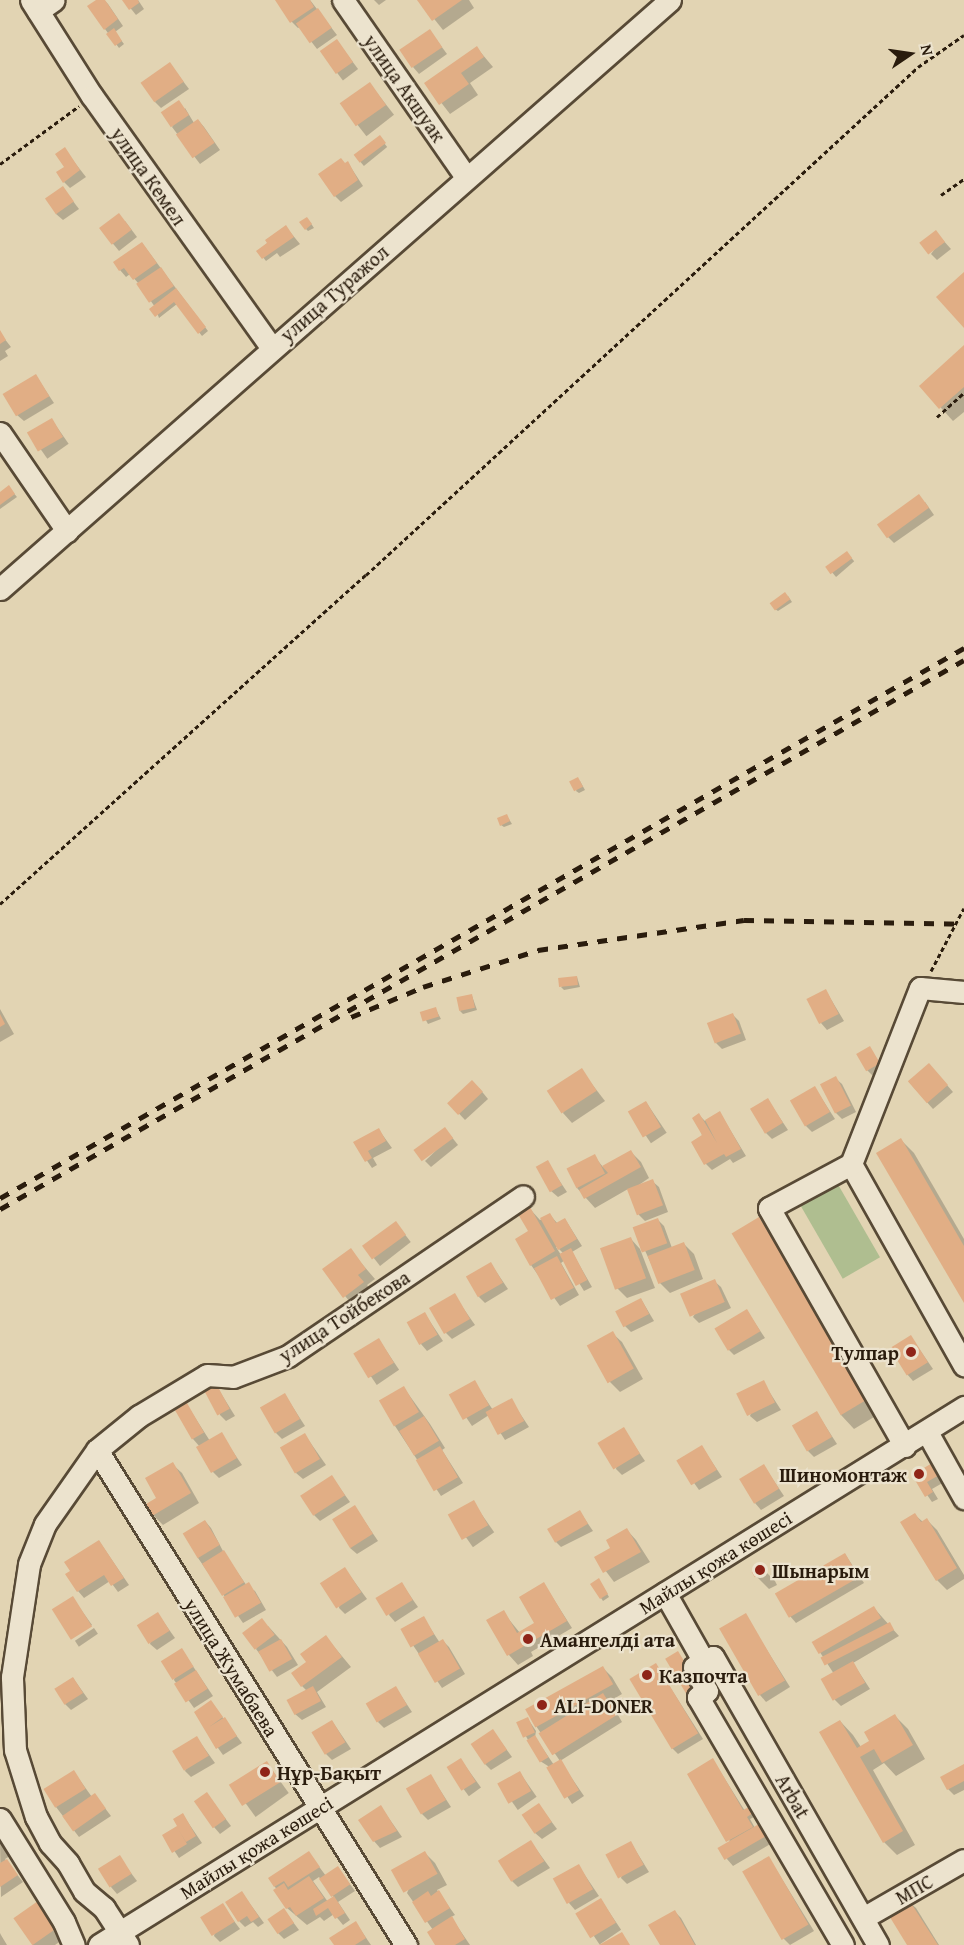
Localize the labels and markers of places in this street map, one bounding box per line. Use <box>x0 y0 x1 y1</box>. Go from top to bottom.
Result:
place label: Тулпар <box>831 1340 899 1364</box>
marker: Тулпар <box>904 1345 918 1359</box>
place label: Шиномонтаж <box>779 1462 907 1486</box>
marker: Шиномонтаж <box>912 1467 926 1481</box>
place label: Шынарым <box>772 1558 869 1582</box>
marker: Шынарым <box>753 1563 767 1577</box>
place label: Амангелді ата <box>540 1627 675 1651</box>
marker: Амангелді ата <box>521 1632 535 1646</box>
place label: Казпочта <box>659 1663 747 1687</box>
marker: Казпочта <box>640 1668 654 1682</box>
place label: ALI-DONER <box>554 1693 653 1717</box>
marker: ALI-DONER <box>535 1698 549 1712</box>
place label: Нұр-Бақыт <box>277 1760 381 1784</box>
marker: Нұр-Бақыт <box>258 1765 272 1779</box>

